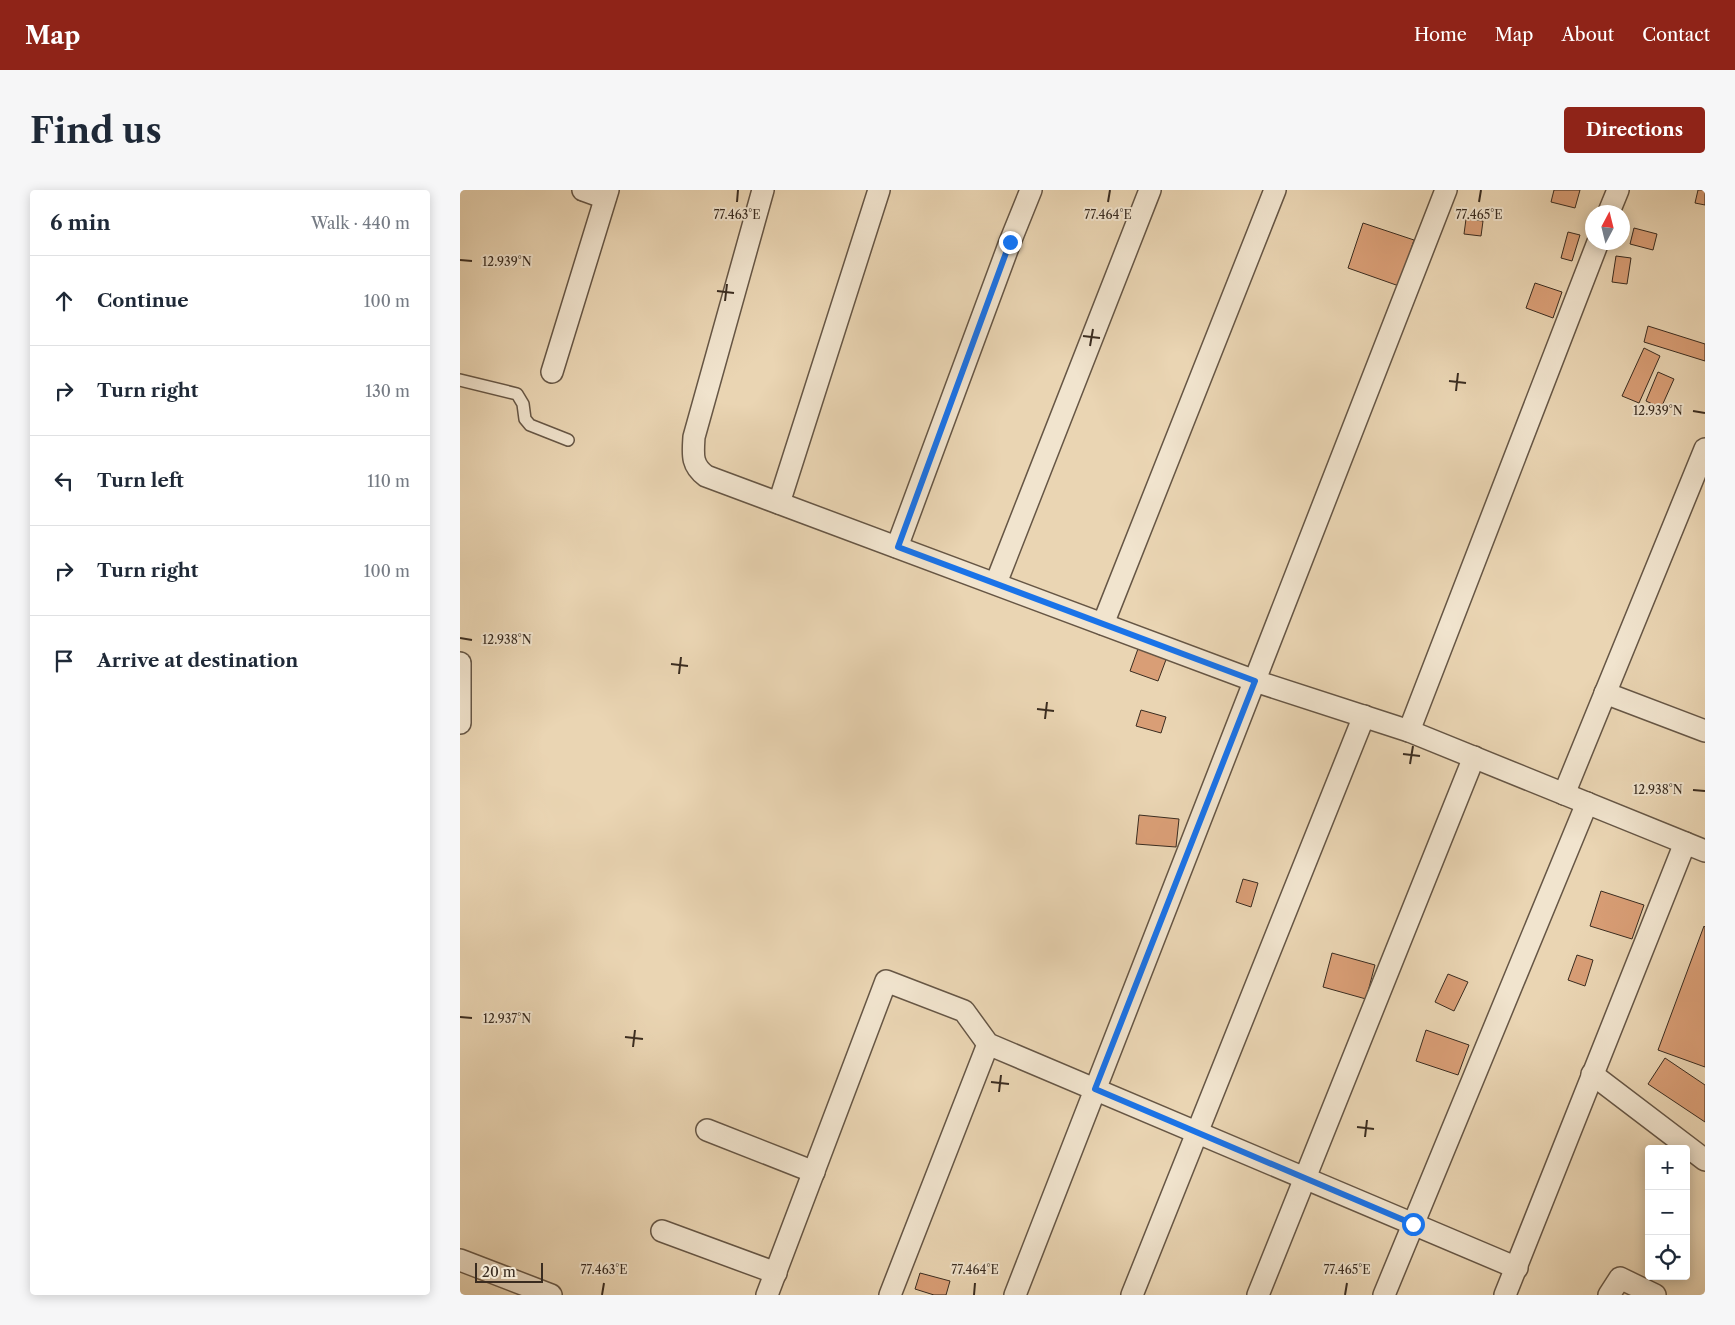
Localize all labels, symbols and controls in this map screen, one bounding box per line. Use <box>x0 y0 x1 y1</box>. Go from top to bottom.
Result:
text: Map <box>25 21 80 50</box>
text: Home <box>1414 24 1467 46</box>
text: Map <box>1495 24 1533 46</box>
text: About <box>1561 24 1614 46</box>
text: Contact <box>1642 24 1710 46</box>
button: Directions <box>1564 107 1705 153</box>
text: Find us <box>30 109 162 152</box>
north arrow <box>1585 205 1630 250</box>
text: 77.463°E <box>713 207 761 222</box>
text: 77.464°E <box>1084 207 1132 222</box>
text: 77.465°E <box>1455 207 1503 222</box>
text: 6 min <box>50 210 111 235</box>
text: Walk · 440 m <box>311 213 410 233</box>
route end <box>999 231 1022 254</box>
text: 12.939°N <box>482 254 532 269</box>
icon: ahead <box>50 287 78 315</box>
text: Continue <box>97 289 189 312</box>
text: 100 m <box>364 291 410 311</box>
icon: right <box>50 377 78 405</box>
text: Turn right <box>97 379 198 402</box>
text: 130 m <box>365 381 410 401</box>
text: 12.939°N <box>1633 403 1683 418</box>
icon: left <box>50 467 78 495</box>
text: Turn left <box>97 469 184 492</box>
text: 110 m <box>367 471 410 491</box>
icon: right <box>50 557 78 585</box>
text: Turn right <box>97 559 198 582</box>
text: 100 m <box>364 561 410 581</box>
text: 12.938°N <box>482 632 532 647</box>
icon: arrive <box>50 647 78 675</box>
text: Arrive at destination <box>97 649 298 672</box>
text: 12.938°N <box>1633 782 1683 797</box>
text: 12.937°N <box>483 1011 531 1026</box>
map controls <box>1645 1145 1690 1280</box>
button: + <box>1645 1145 1690 1190</box>
button: − <box>1645 1190 1690 1235</box>
route start <box>1402 1213 1425 1236</box>
button: locate <box>1645 1235 1690 1280</box>
scale bar <box>475 1260 542 1283</box>
text: 77.463°E <box>580 1262 628 1277</box>
text: 77.464°E <box>951 1262 999 1277</box>
text: 77.465°E <box>1323 1262 1371 1277</box>
text: 20 m <box>482 1263 516 1281</box>

